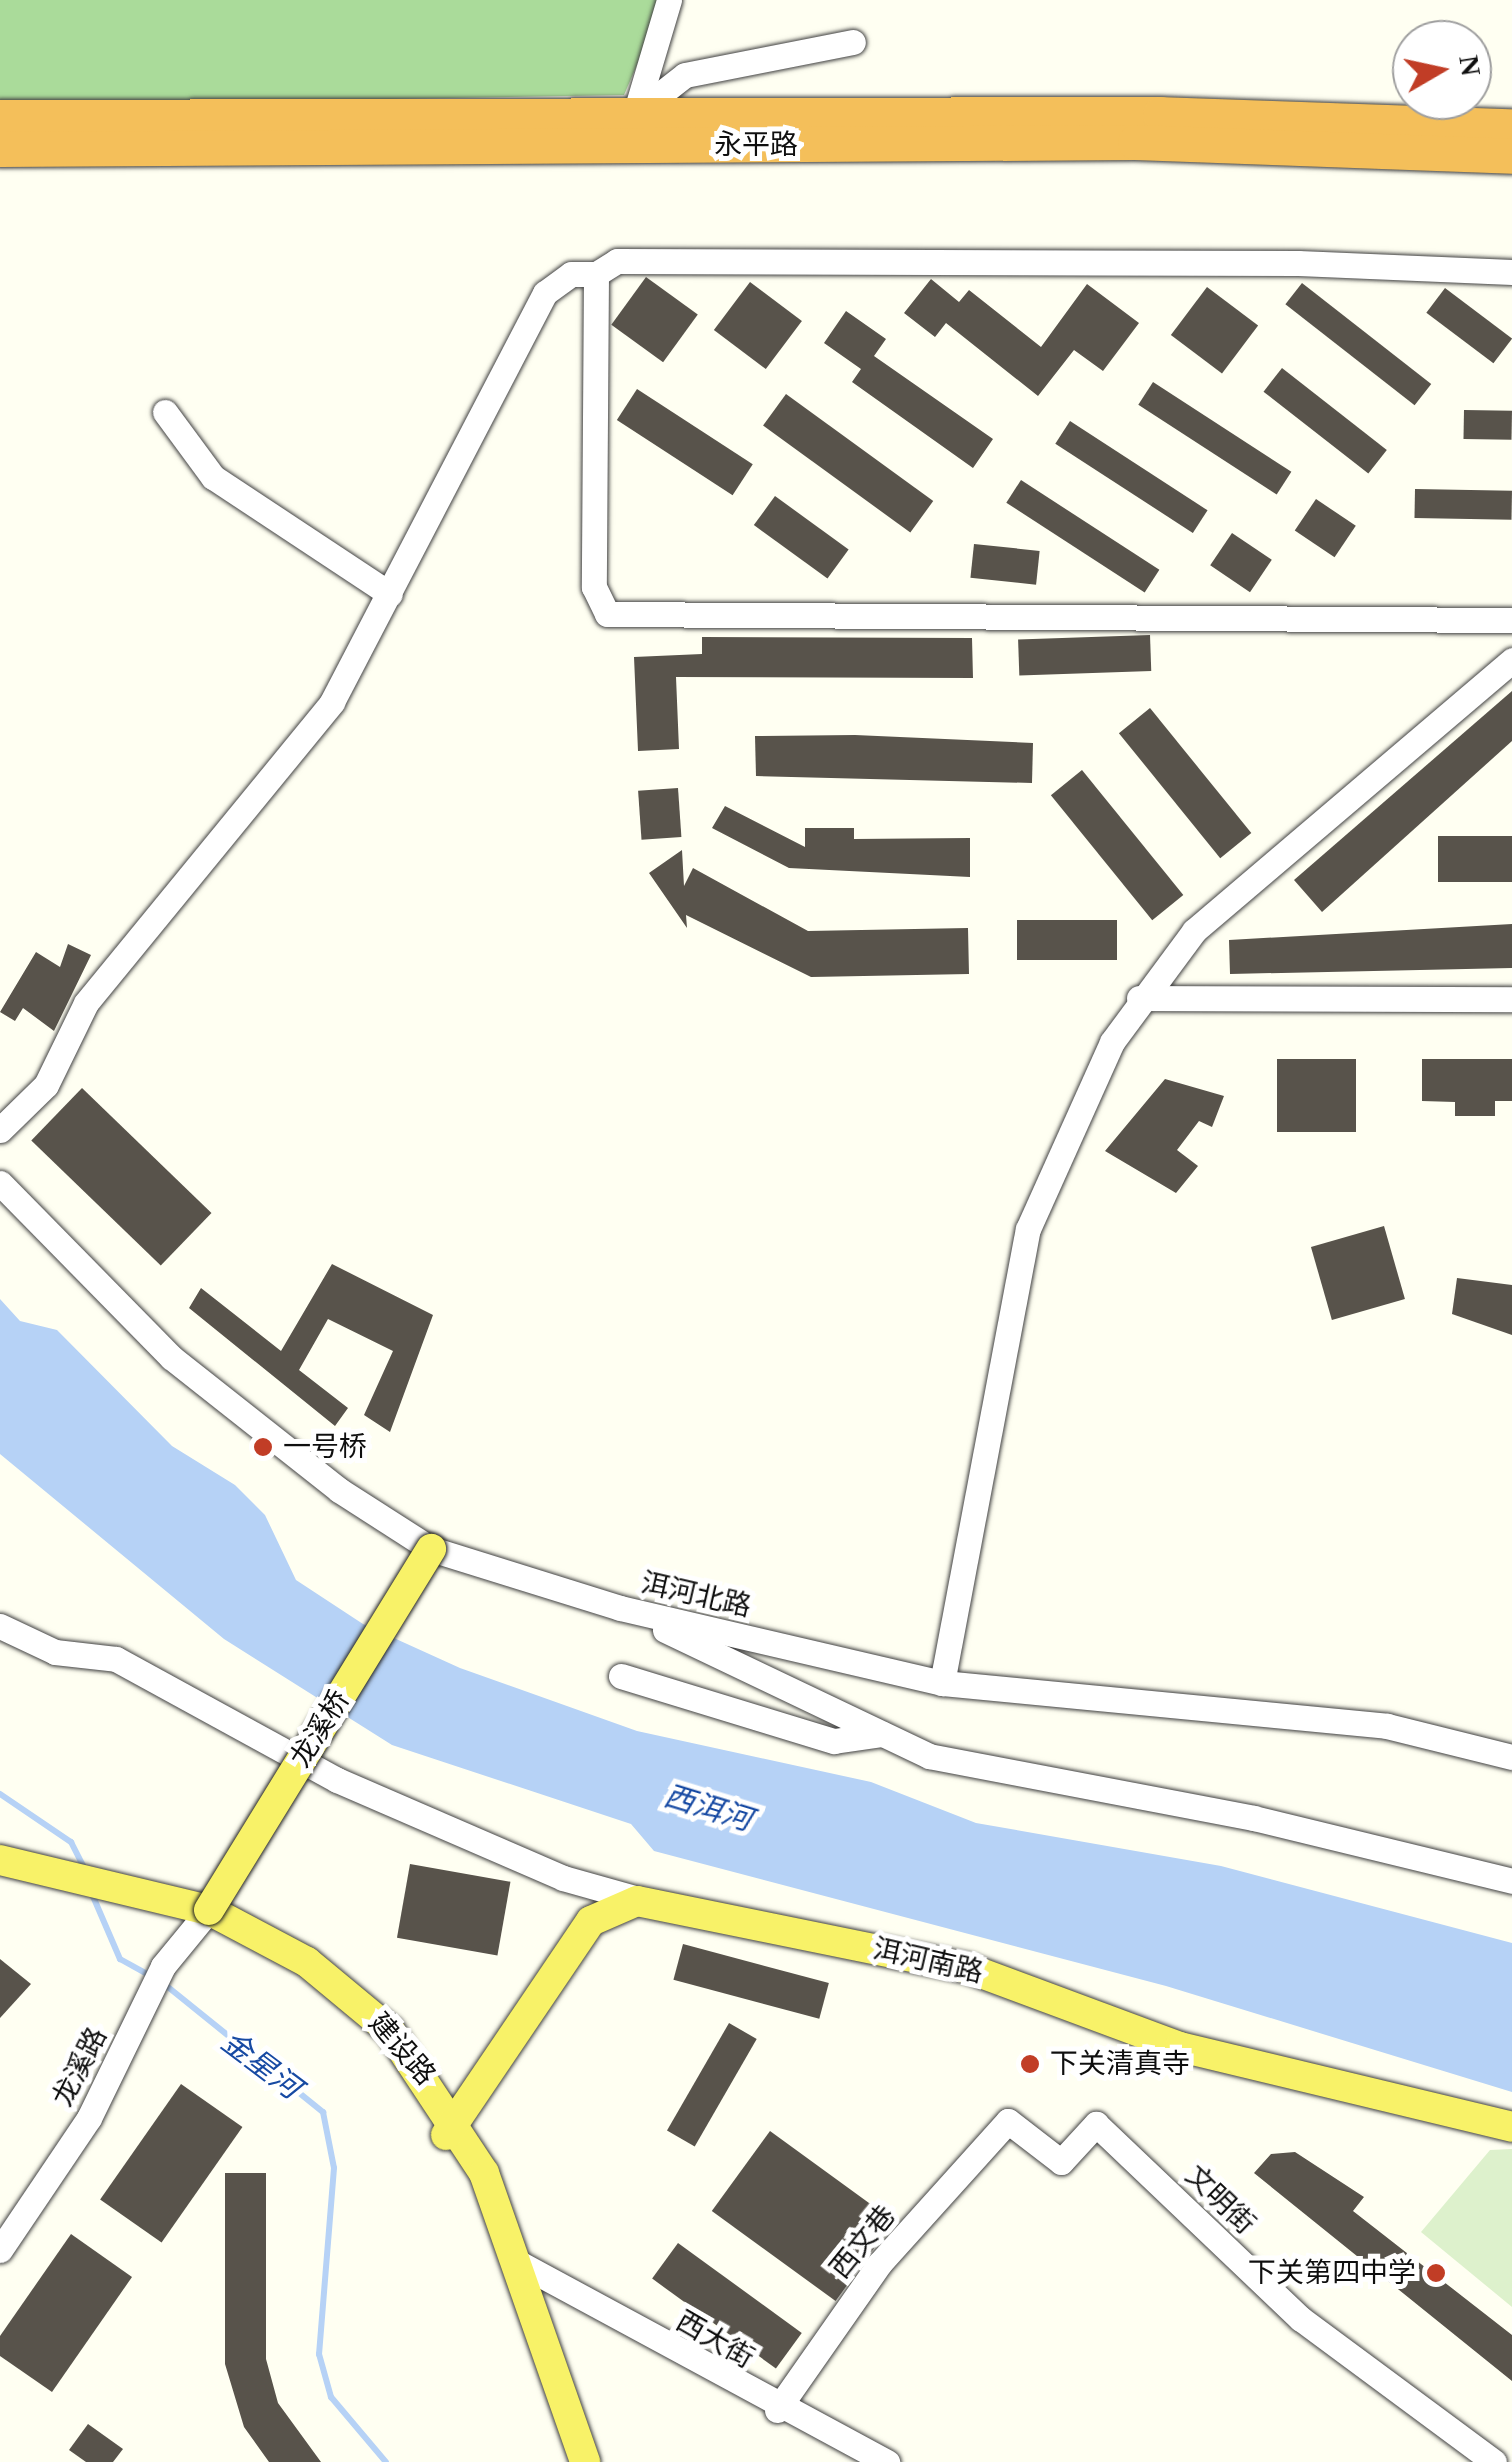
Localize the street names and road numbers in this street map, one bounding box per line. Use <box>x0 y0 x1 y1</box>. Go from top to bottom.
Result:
street label: 永平路 <box>714 128 798 162</box>
street label: 洱河北路 <box>638 1566 754 1624</box>
street label: 龙溪桥 <box>283 1684 357 1774</box>
street label: 洱河南路 <box>870 1932 986 1990</box>
street label: 建设路 <box>362 2006 442 2092</box>
street label: 龙溪路 <box>46 2022 114 2112</box>
street label: 文明街 <box>1178 2159 1262 2241</box>
street label: 西文巷 <box>824 2199 902 2285</box>
street label: 西大街 <box>670 2304 760 2376</box>

